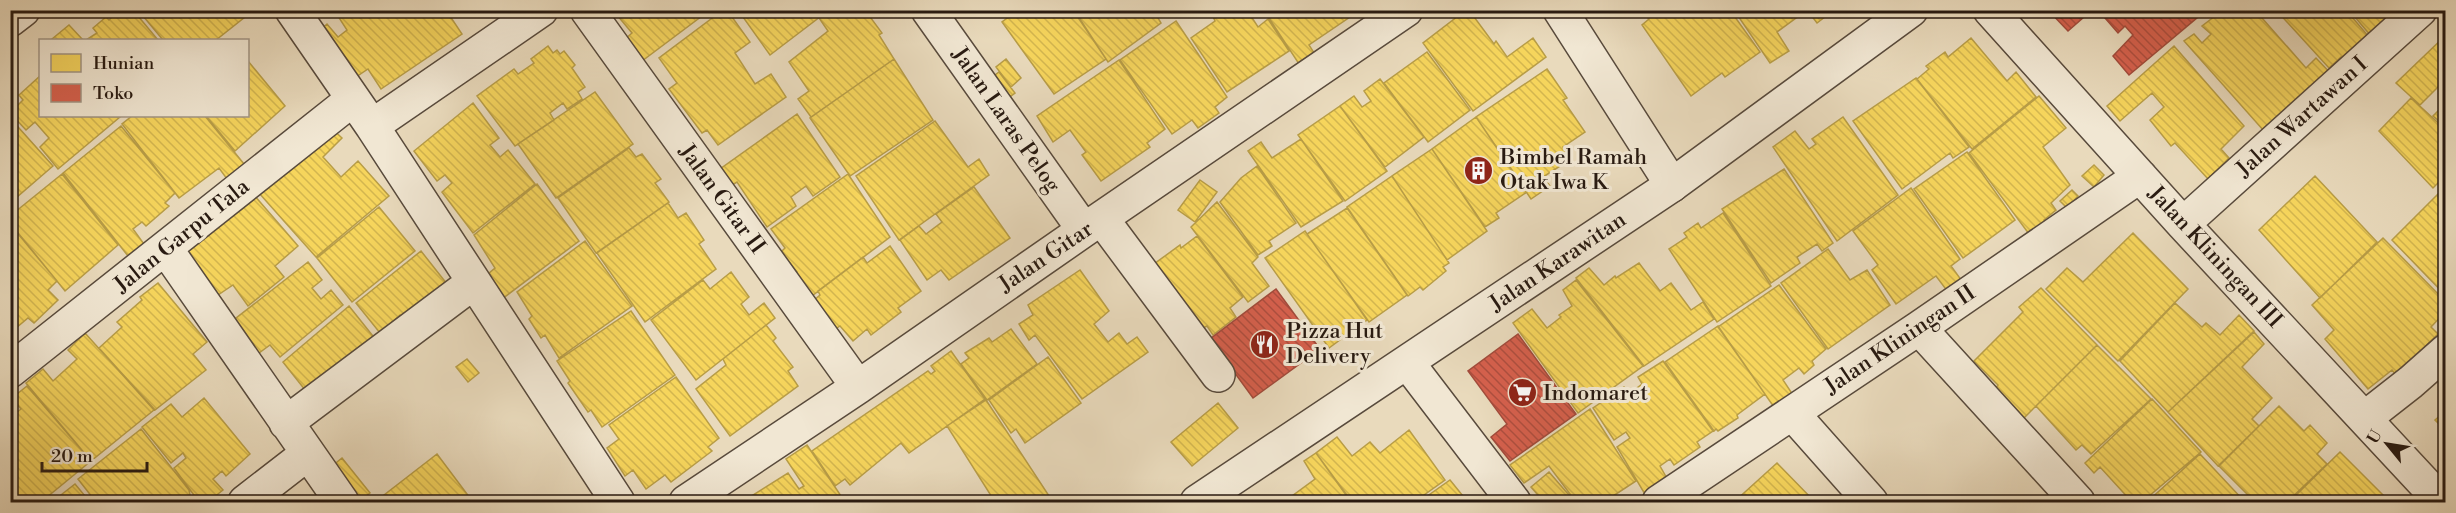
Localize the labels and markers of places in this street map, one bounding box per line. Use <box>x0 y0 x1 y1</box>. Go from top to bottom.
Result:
place label: Bimbel Ramah Otak Iwa K <box>1499 144 1647 196</box>
building icon: Bimbel Ramah Otak Iwa K <box>1463 154 1495 186</box>
place label: Pizza Hut Delivery <box>1286 318 1383 370</box>
restaurant icon: Pizza Hut Delivery <box>1249 328 1281 360</box>
supermarket icon: Indomaret <box>1506 377 1538 409</box>
place label: Indomaret <box>1543 380 1648 407</box>

